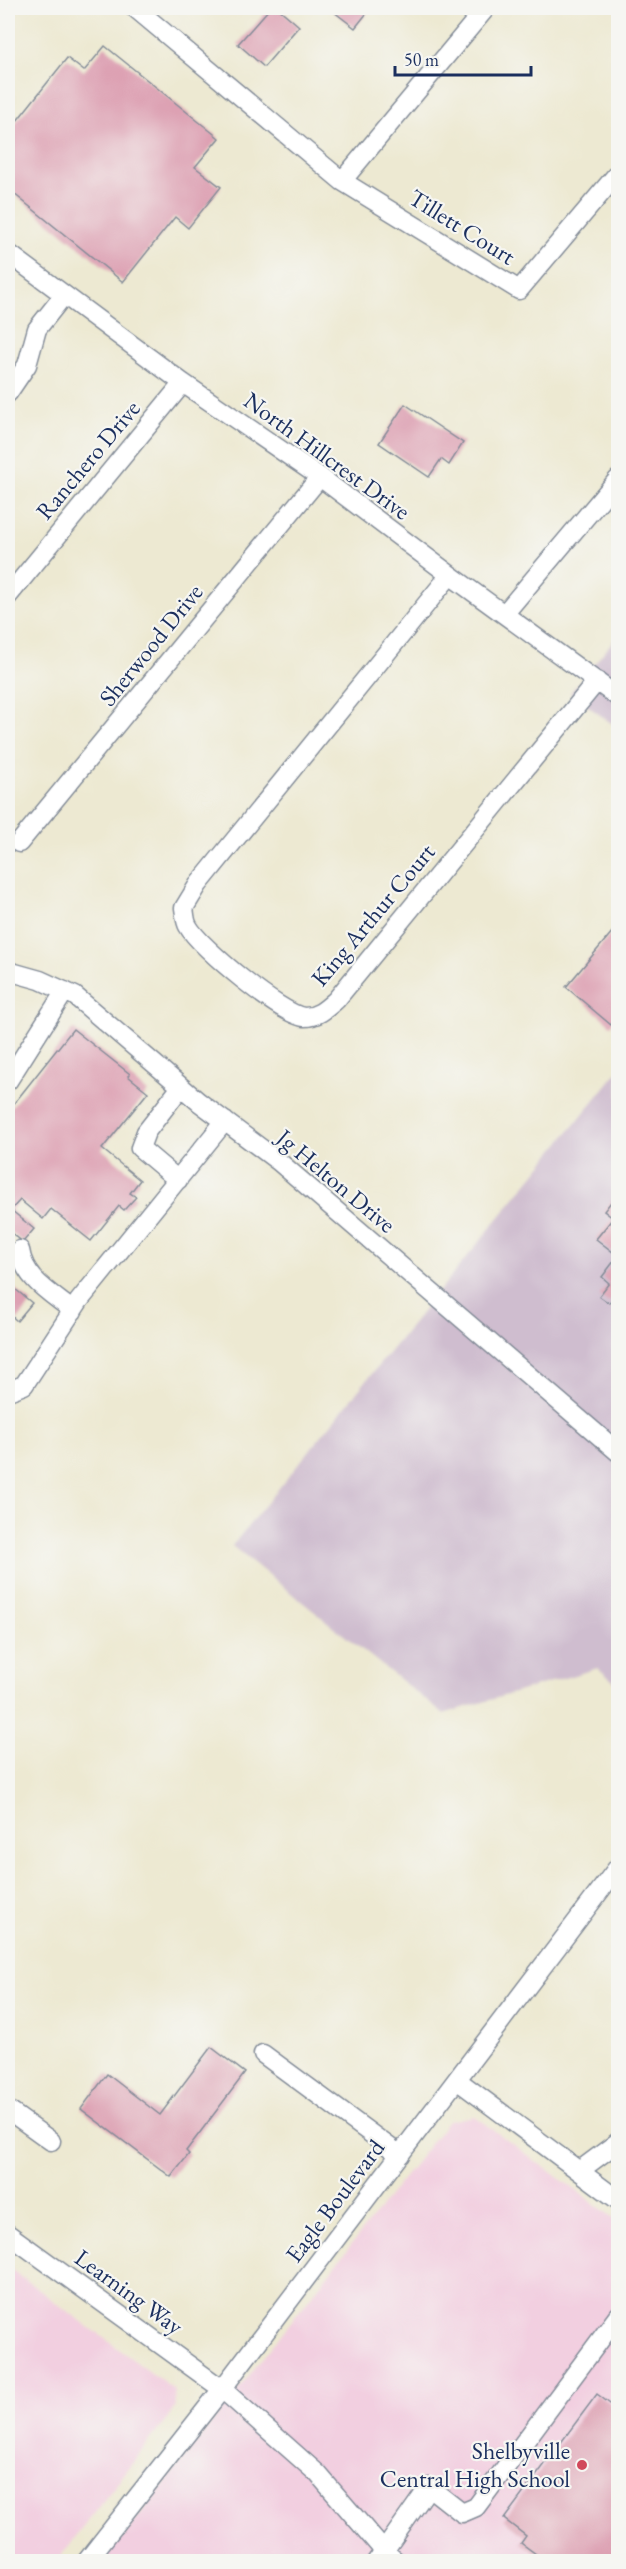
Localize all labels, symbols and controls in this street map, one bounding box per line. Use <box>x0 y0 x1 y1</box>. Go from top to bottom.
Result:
scale bar <box>395 39 532 77</box>
text: 50 m <box>404 48 439 71</box>
street label: Tillett Court <box>403 182 522 272</box>
street label: North Hillcrest Drive <box>238 385 417 526</box>
street label: Ranchero Drive <box>29 393 147 526</box>
street label: Sherwood Drive <box>92 577 209 712</box>
street label: King Arthur Court <box>304 836 442 993</box>
street label: Jg Helton Drive <box>269 1120 402 1239</box>
street label: Eagle Boulevard <box>278 2132 392 2269</box>
street label: Learning Way <box>69 2242 190 2342</box>
place label: Shelbyville Central High School <box>380 2435 570 2494</box>
marker: Shelbyville Central High School <box>575 2458 589 2472</box>

